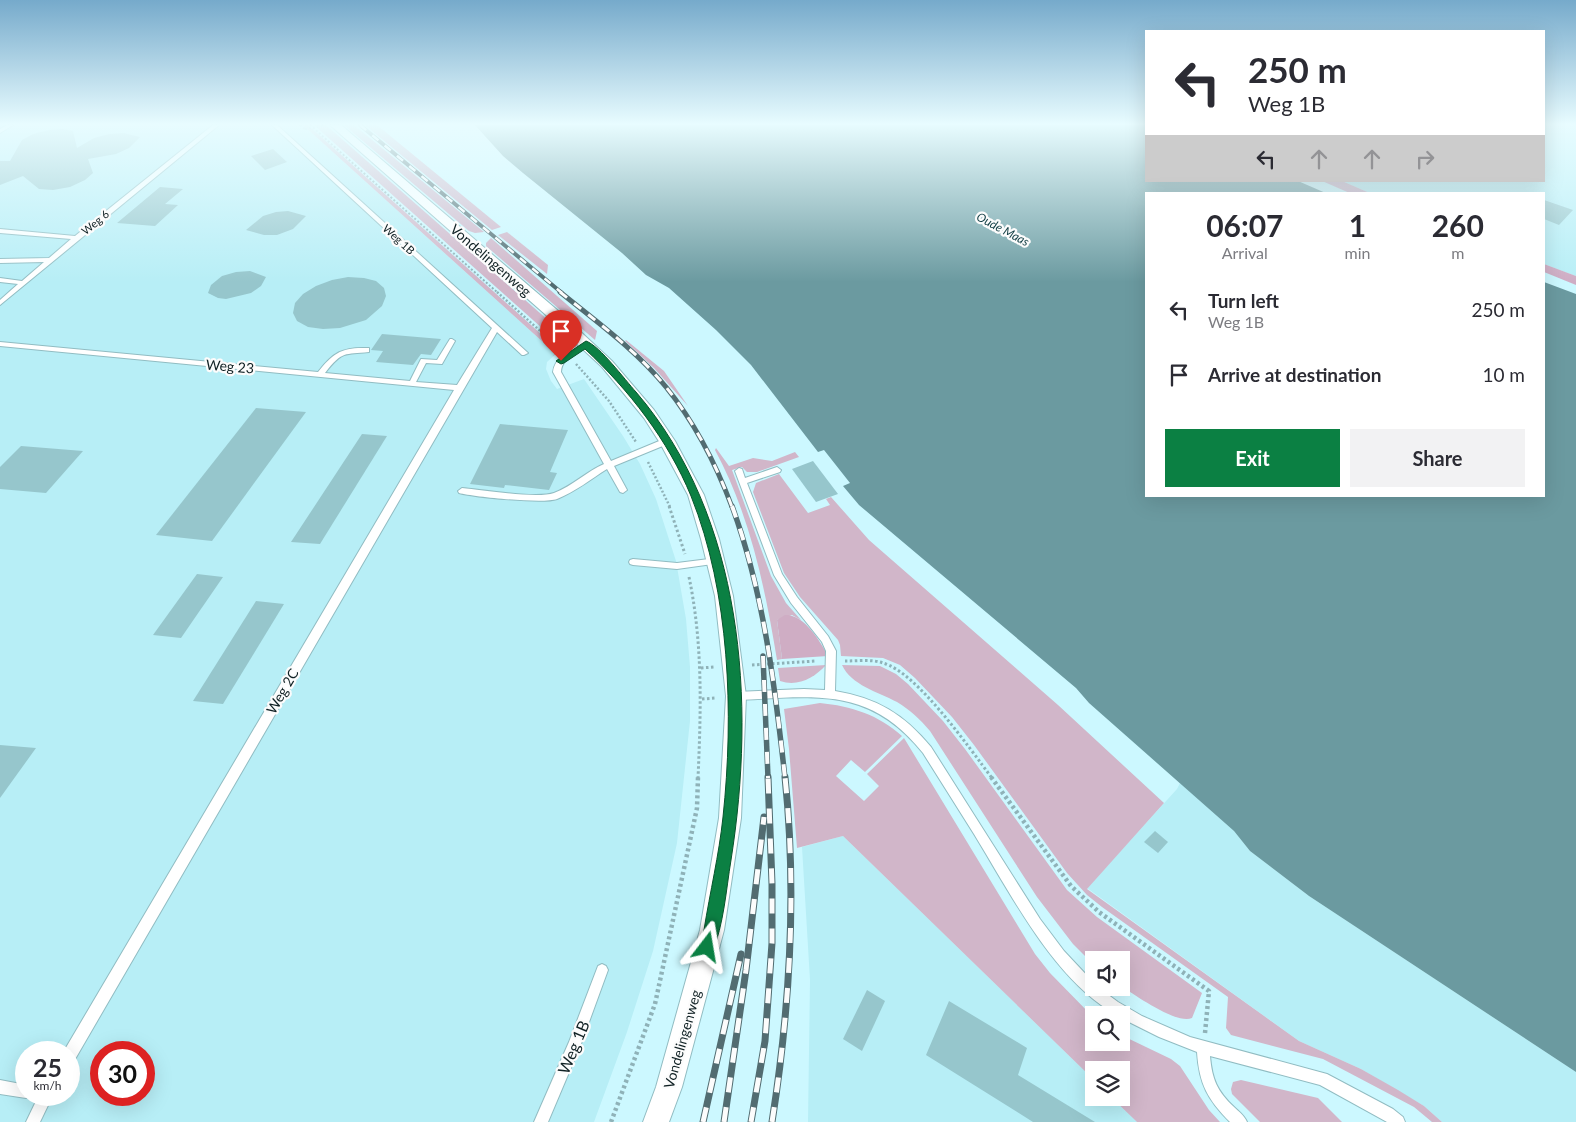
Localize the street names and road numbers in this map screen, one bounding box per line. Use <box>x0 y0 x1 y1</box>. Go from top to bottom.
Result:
street label: Weg 6 <box>79 207 111 237</box>
street label: Vondelingenweg <box>447 220 535 300</box>
street label: Weg 1B <box>380 221 418 257</box>
street label: Weg 23 <box>205 355 255 377</box>
street label: Weg 2C <box>262 665 302 717</box>
street label: Vondelingenweg <box>660 988 704 1090</box>
street label: Weg 1B <box>553 1017 593 1077</box>

